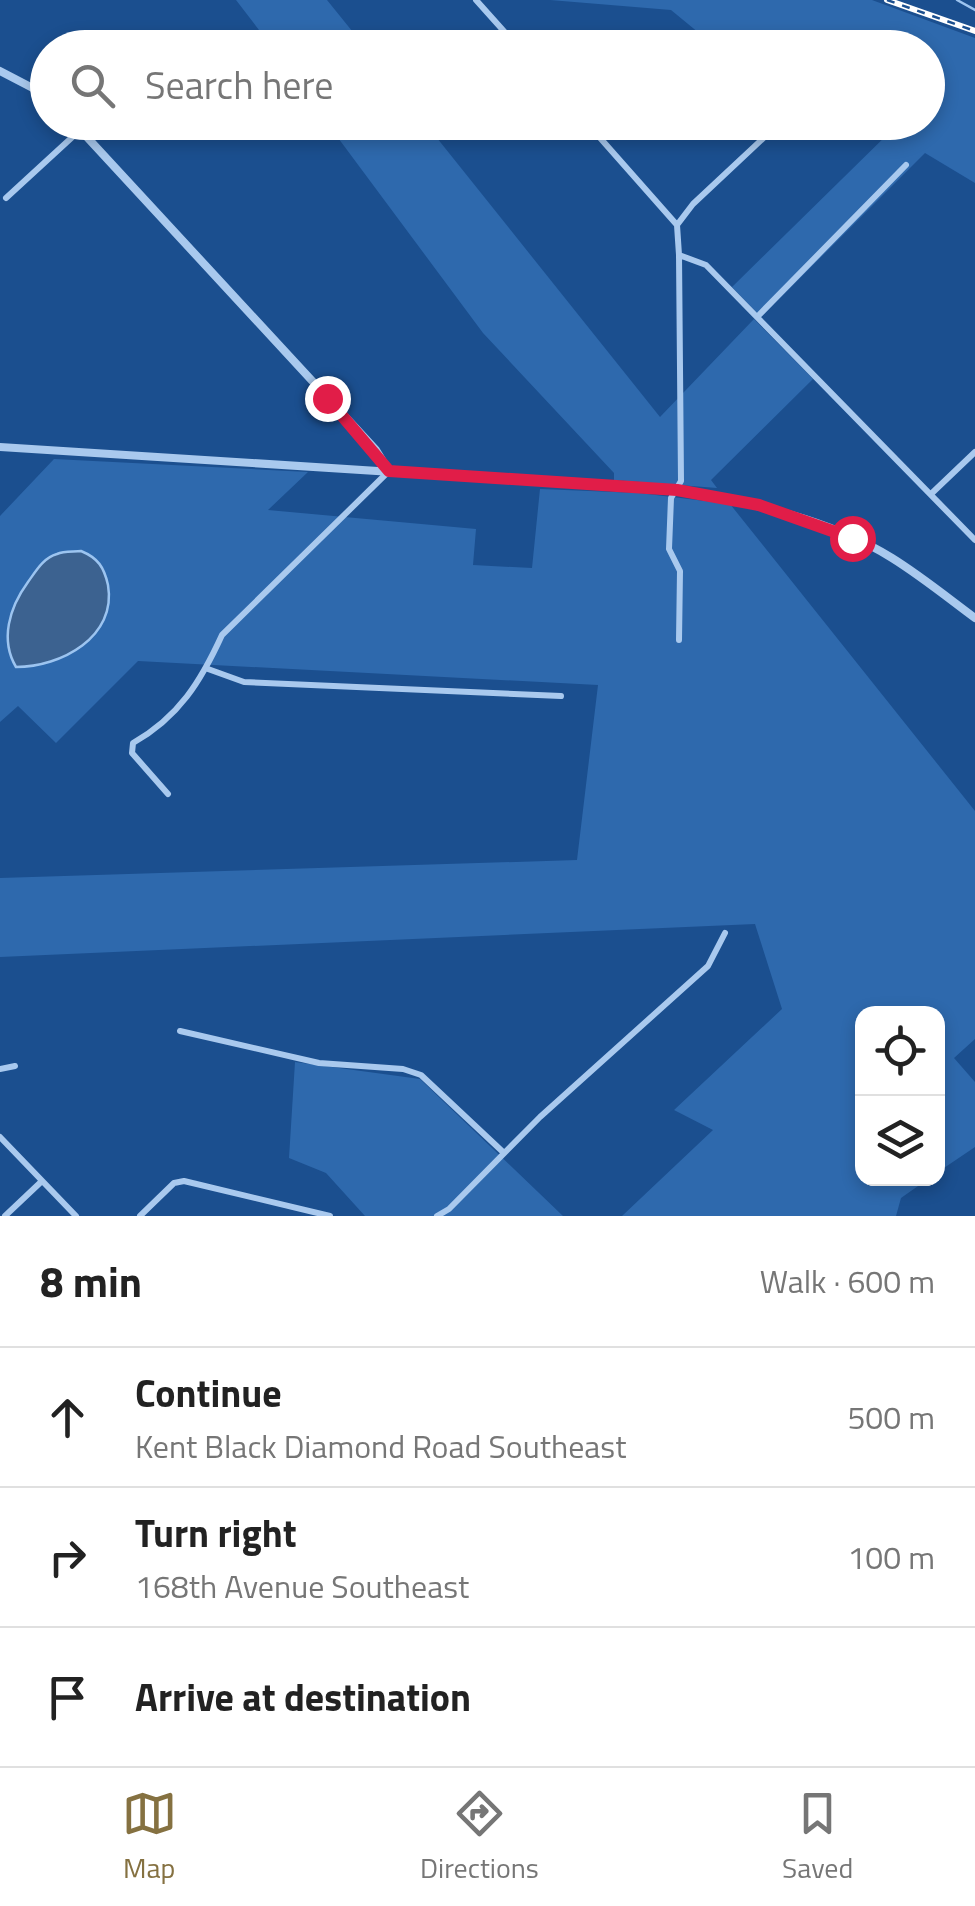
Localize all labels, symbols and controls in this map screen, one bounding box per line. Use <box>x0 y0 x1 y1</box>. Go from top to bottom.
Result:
search box <box>30 30 945 140</box>
text: Search here <box>145 56 333 114</box>
icon: search <box>65 58 120 113</box>
route end <box>305 376 351 422</box>
route start <box>830 516 876 562</box>
map controls <box>855 1006 945 1186</box>
button: locate <box>855 1006 945 1096</box>
button: layers <box>855 1096 945 1186</box>
text: 8 min <box>40 1249 142 1313</box>
text: Walk · 600 m <box>760 1257 935 1305</box>
text: Continue <box>135 1364 282 1422</box>
icon: ahead <box>40 1390 95 1445</box>
text: 500 m <box>847 1393 935 1441</box>
text: Kent Black Diamond Road Southeast <box>135 1422 626 1470</box>
text: Turn right <box>135 1504 297 1562</box>
icon: right <box>40 1530 95 1585</box>
text: 100 m <box>847 1533 935 1581</box>
text: 168th Avenue Southeast <box>135 1562 469 1610</box>
text: Arrive at destination <box>135 1668 471 1726</box>
icon: arrive <box>40 1670 95 1725</box>
tab: Map <box>122 1786 177 1889</box>
tab: Directions <box>420 1786 539 1889</box>
tab: Saved <box>782 1786 853 1889</box>

